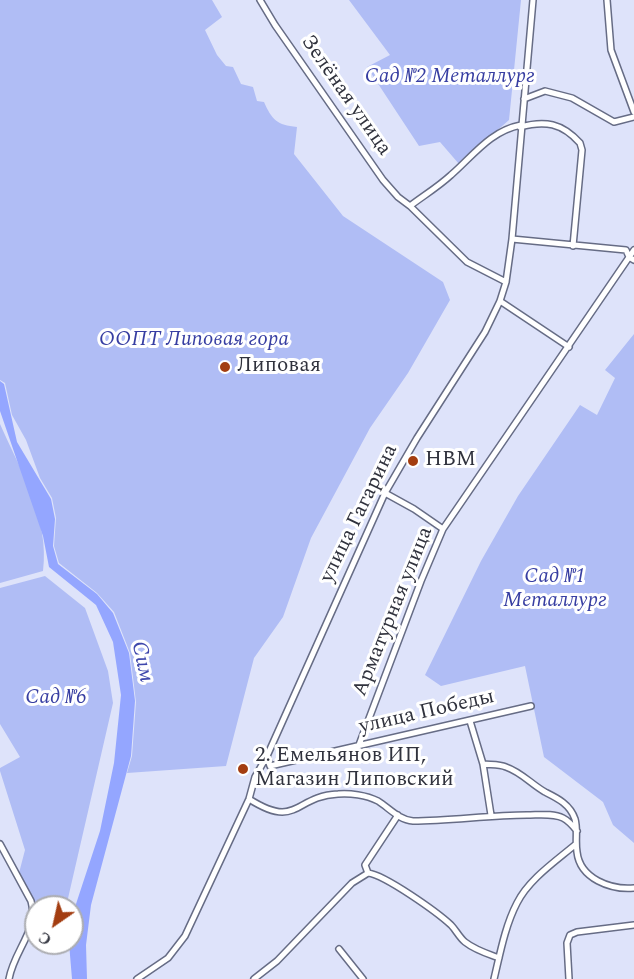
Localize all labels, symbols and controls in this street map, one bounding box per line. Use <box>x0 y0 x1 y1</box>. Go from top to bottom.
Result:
street label: Зелёная улица <box>294 31 396 161</box>
park label: Сад №2 Металлург <box>365 65 535 91</box>
park label: ООПТ Липовая гора <box>99 328 289 354</box>
place label: Липовая <box>237 354 321 380</box>
marker: Липовая <box>218 360 232 374</box>
street label: улица Гагарина <box>316 441 404 587</box>
place label: НВМ <box>425 448 476 474</box>
marker: НВМ <box>406 454 420 468</box>
street label: Арматурная улица <box>348 524 440 700</box>
park label: Сад №1 Металлург <box>503 565 607 615</box>
water label: Сим <box>124 639 158 685</box>
street label: улица Победы <box>357 685 497 741</box>
park label: Сад №6 <box>25 686 87 712</box>
place label: 2. Емельянов ИП, Магазин Липовский <box>255 744 454 794</box>
marker: 2. Емельянов ИП, Магазин Липовский <box>236 762 250 776</box>
north arrow <box>24 895 84 955</box>
text: С <box>34 925 56 951</box>

